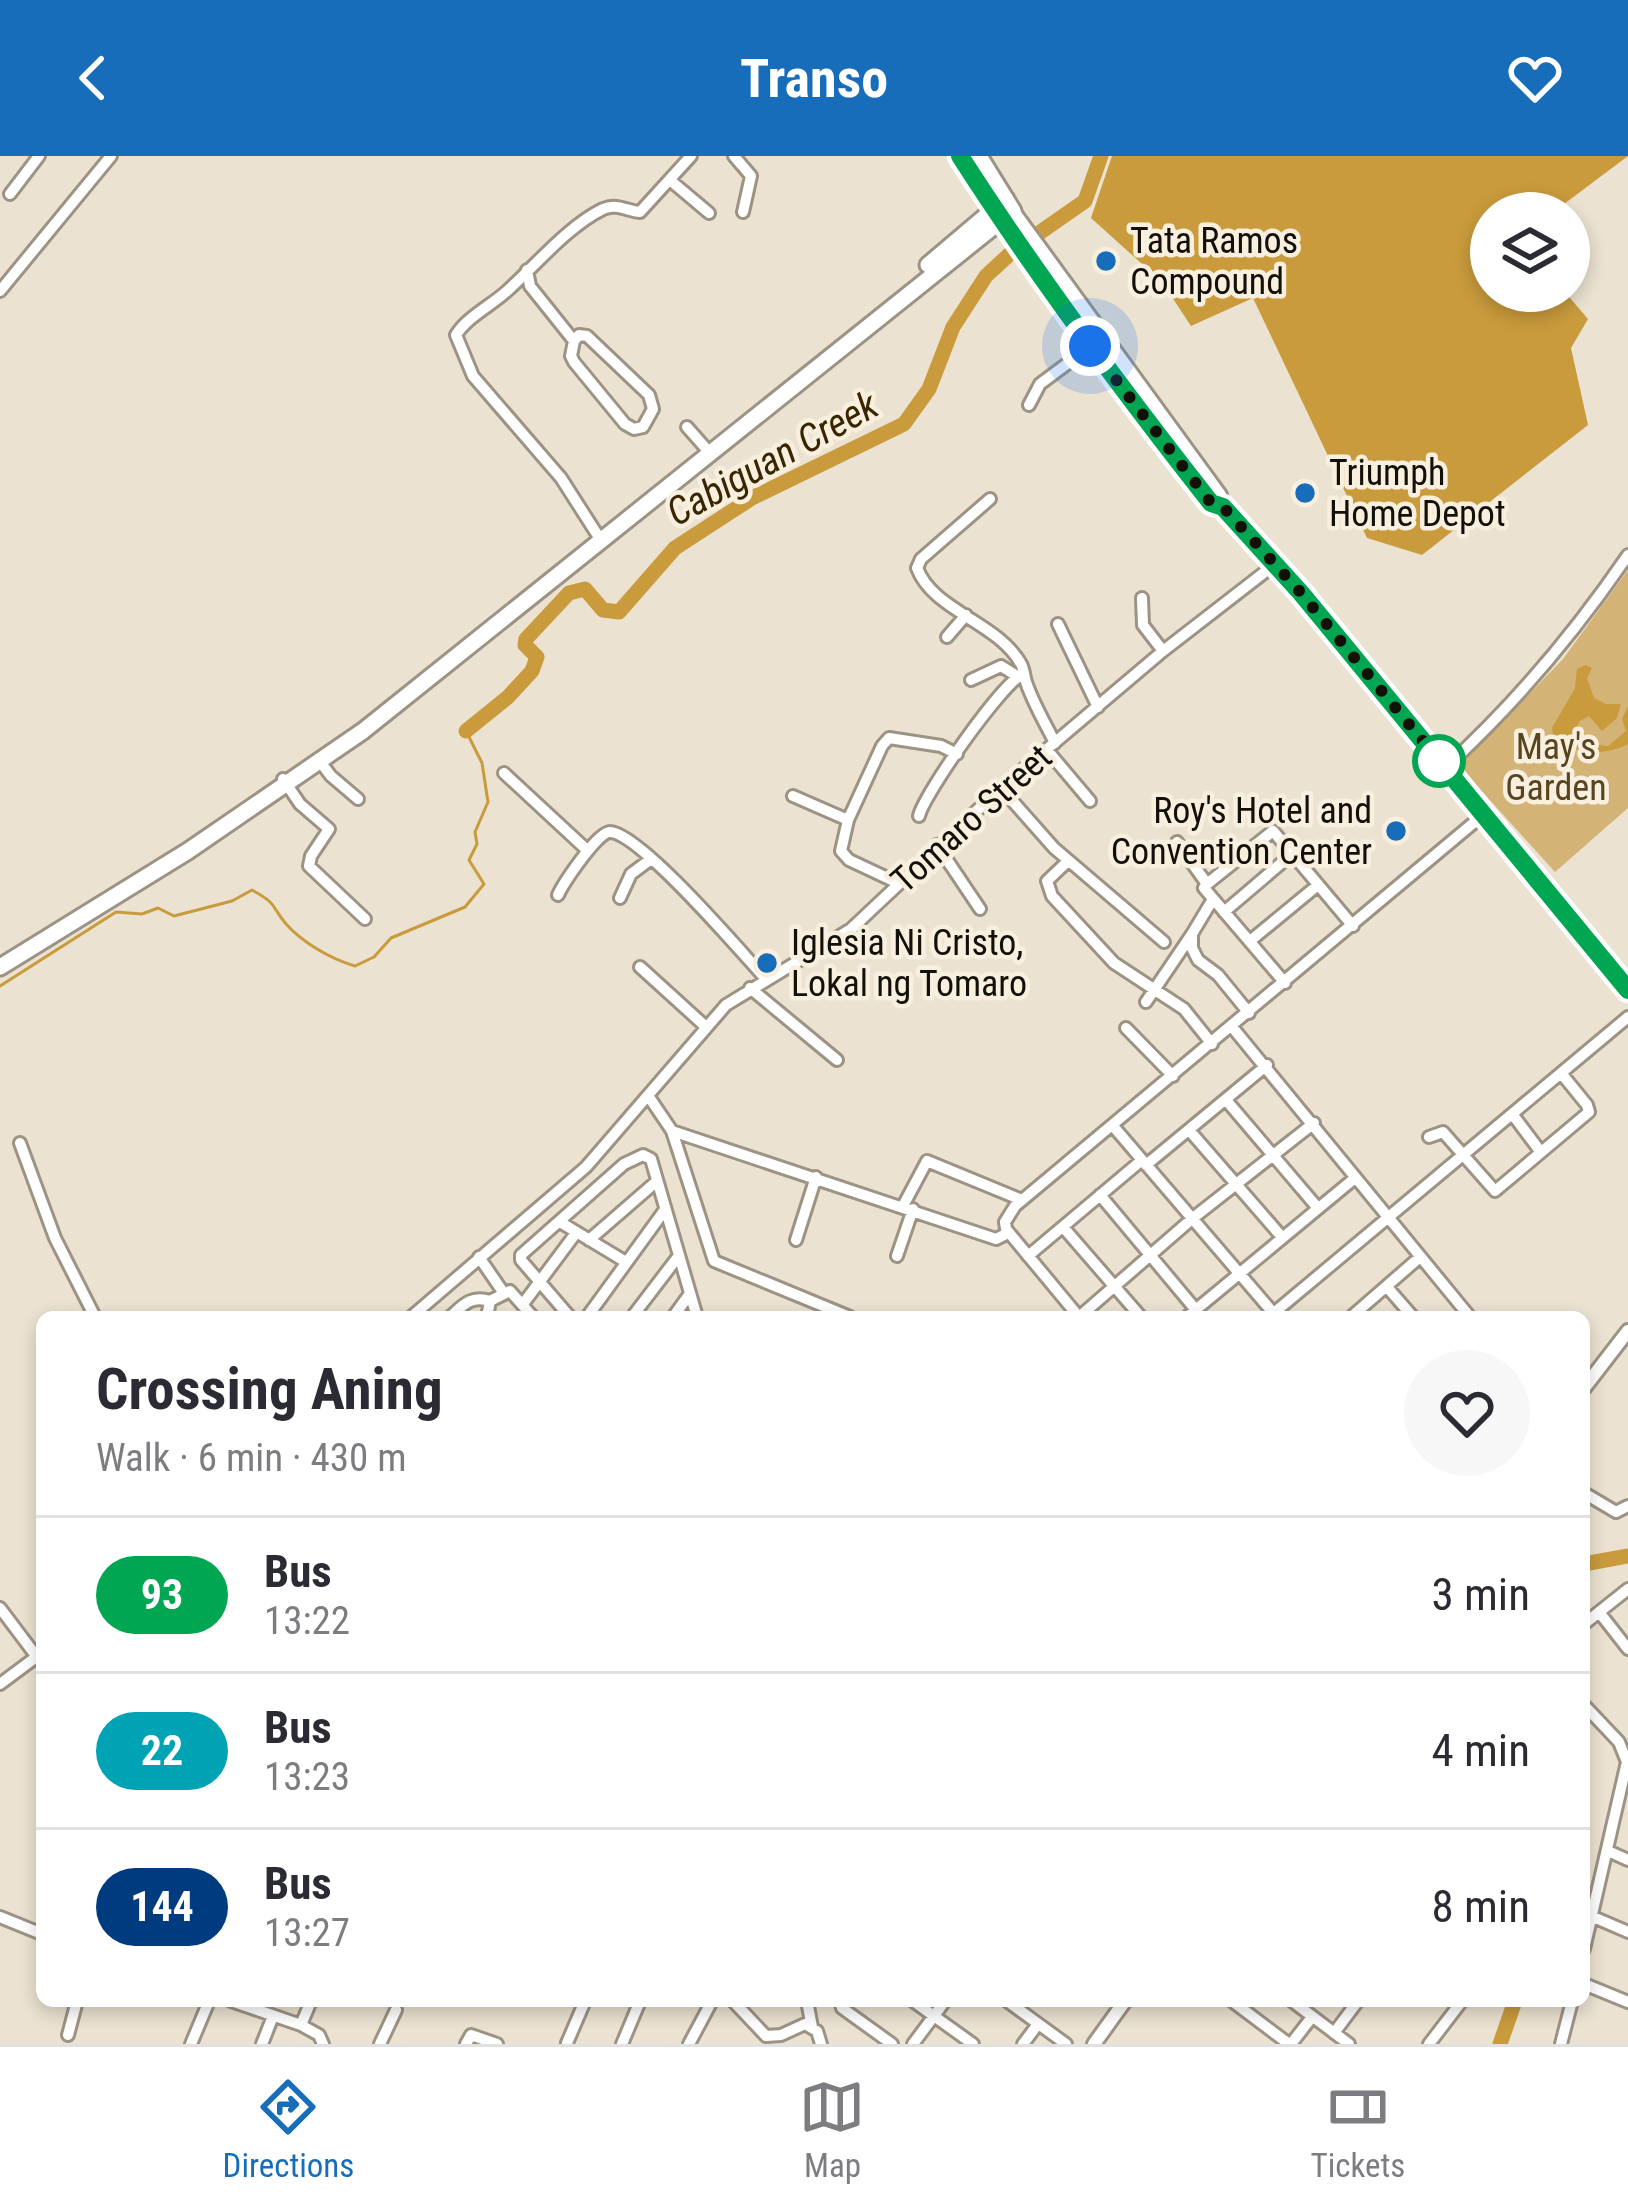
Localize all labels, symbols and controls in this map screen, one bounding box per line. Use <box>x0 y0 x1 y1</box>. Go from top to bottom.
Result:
icon: back <box>60 45 126 111</box>
icon: heart <box>1502 45 1568 111</box>
text: Transo <box>740 47 888 110</box>
map controls <box>1470 192 1590 312</box>
button: layers <box>1470 192 1590 312</box>
place label: Tata Ramos Compound <box>1130 220 1298 303</box>
marker: Tata Ramos Compound <box>1093 248 1119 274</box>
your location <box>1060 316 1120 376</box>
water label: Cabiguan Creek <box>659 382 887 536</box>
place label: Triumph Home Depot <box>1329 452 1506 535</box>
marker: Triumph Home Depot <box>1292 480 1318 506</box>
park label: May's Garden <box>1505 726 1607 809</box>
street label: Tomaro Street <box>883 736 1060 902</box>
unlabelled marker <box>1414 736 1464 786</box>
place label: Roy's Hotel and Convention Center <box>1111 790 1372 873</box>
marker: Roy's Hotel and Convention Center <box>1383 818 1409 844</box>
place label: Iglesia Ni Cristo, Lokal ng Tomaro <box>791 922 1027 1005</box>
marker: Iglesia Ni Cristo, Lokal ng Tomaro <box>754 950 780 976</box>
button: heart <box>1404 1350 1530 1476</box>
text: Crossing Aning <box>96 1356 443 1423</box>
text: Walk · 6 min · 430 m <box>96 1435 407 1481</box>
text: Bus <box>264 1545 332 1598</box>
text: 3 min <box>1431 1568 1530 1621</box>
text: 93 <box>141 1570 183 1619</box>
text: 13:22 <box>264 1598 350 1644</box>
text: Bus <box>264 1701 332 1754</box>
text: 4 min <box>1431 1724 1530 1777</box>
text: 22 <box>141 1726 183 1775</box>
text: 13:23 <box>264 1754 350 1800</box>
text: Bus <box>264 1857 332 1910</box>
text: 8 min <box>1431 1880 1530 1933</box>
text: 144 <box>130 1882 194 1931</box>
text: 13:27 <box>264 1910 350 1956</box>
tab: Directions <box>223 2074 354 2185</box>
tab: Map <box>799 2074 865 2185</box>
tab: Tickets <box>1311 2074 1405 2185</box>

